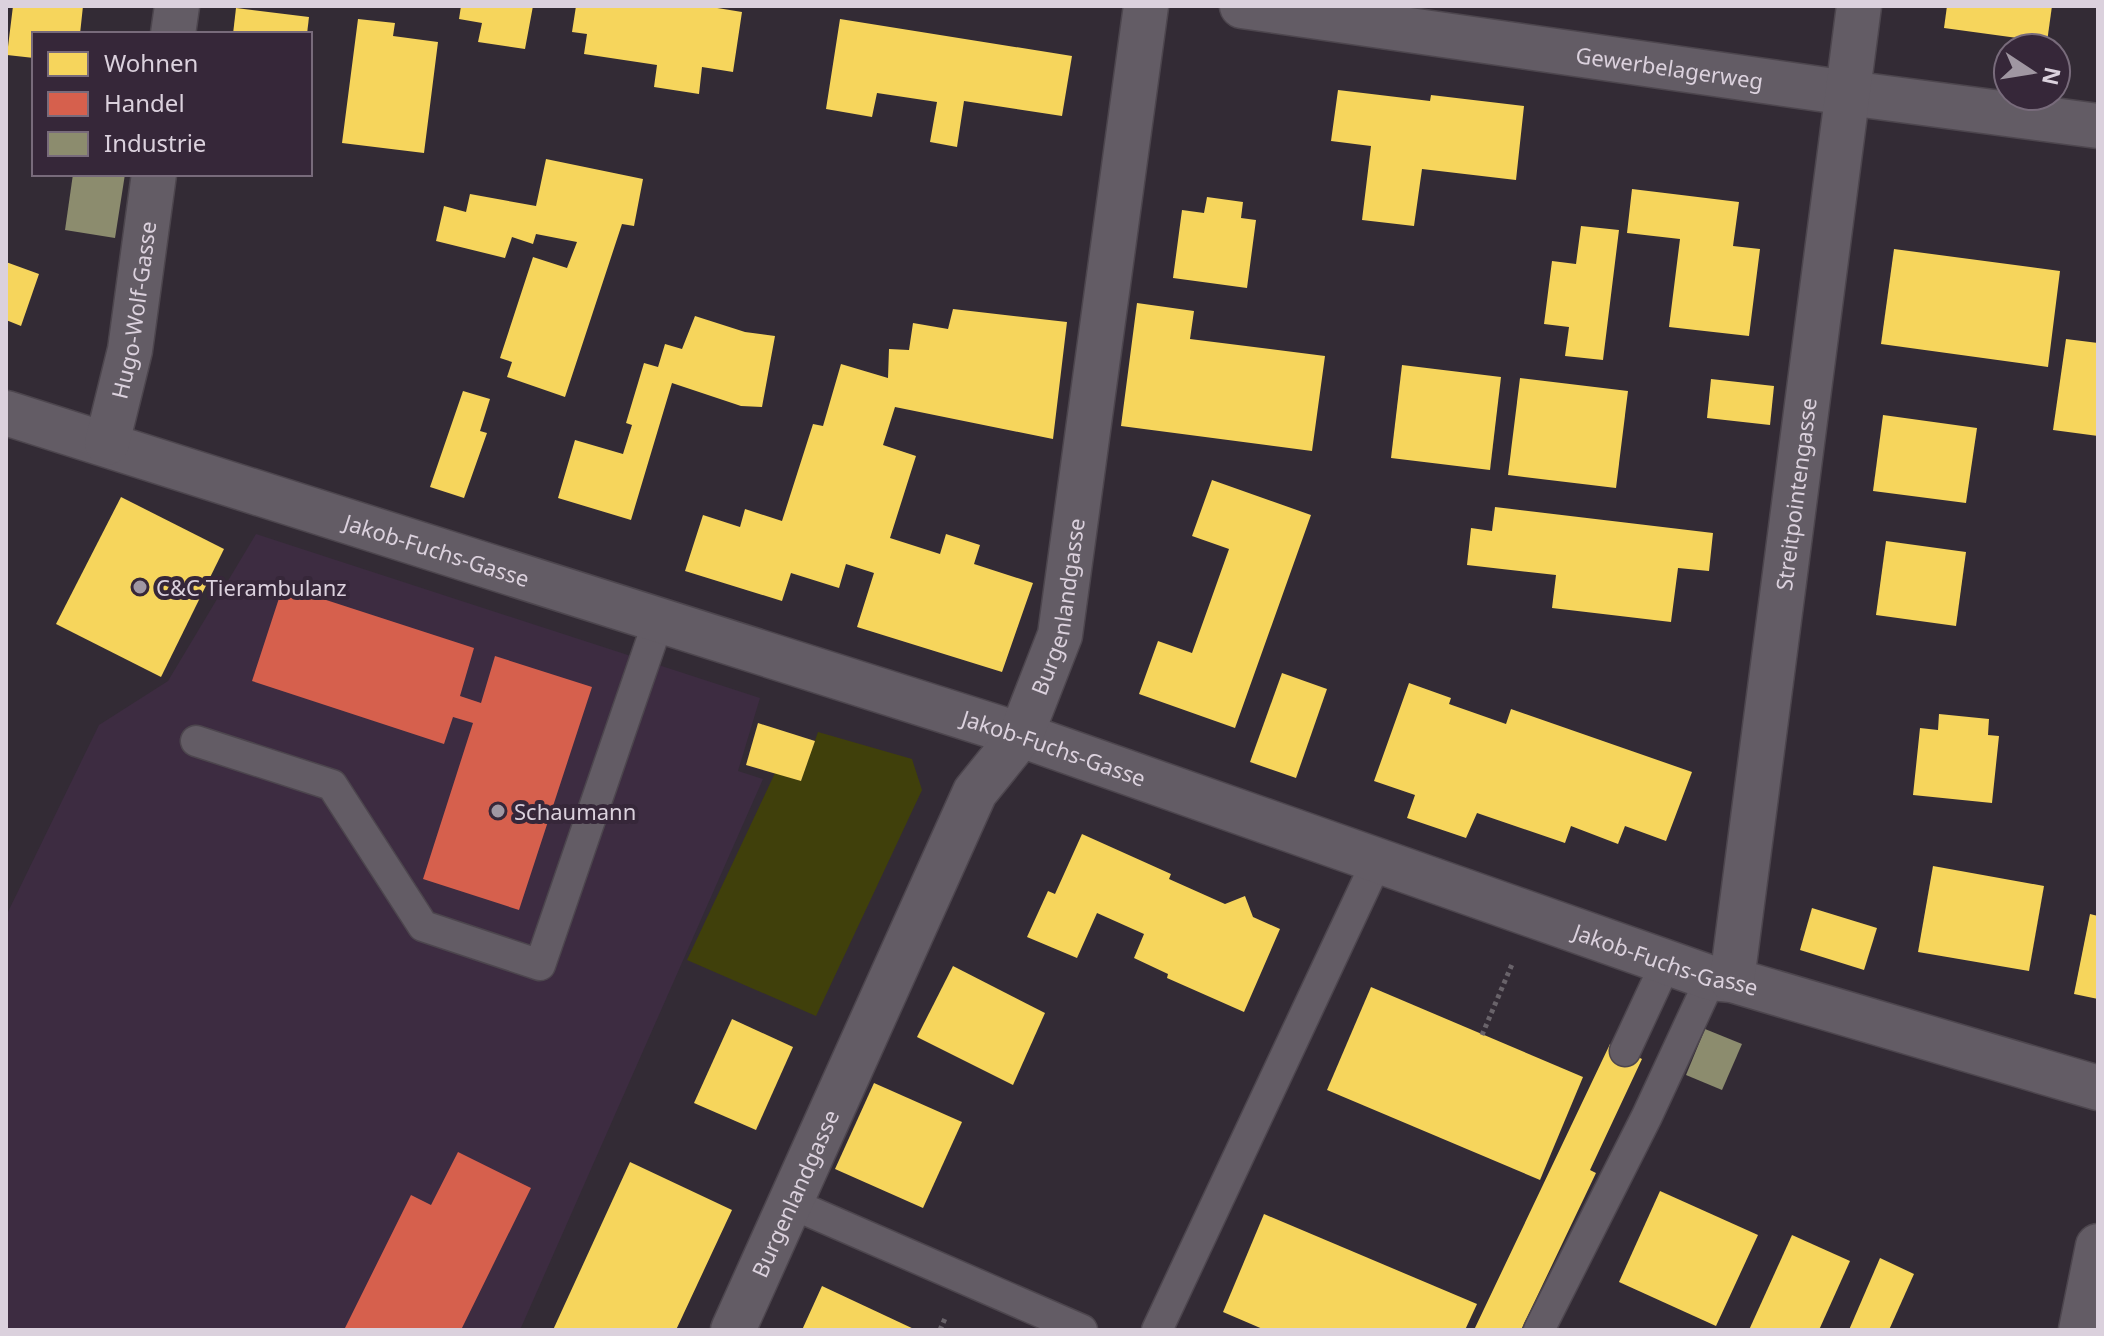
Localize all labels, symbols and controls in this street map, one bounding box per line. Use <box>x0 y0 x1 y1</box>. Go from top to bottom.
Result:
legend <box>32 32 312 176</box>
north arrow <box>1992 32 2072 112</box>
street label: Gewerbelagerweg <box>1574 39 1765 96</box>
text: Wohnen <box>104 46 198 79</box>
text: N <box>2036 64 2069 88</box>
text: Handel <box>104 86 185 119</box>
text: Industrie <box>104 126 206 159</box>
street label: Hugo-Wolf-Gasse <box>104 219 162 402</box>
street label: Streitpointengasse <box>1768 396 1823 592</box>
street label: Jakob-Fuchs-Gasse <box>339 506 533 593</box>
street label: Burgenlandgasse <box>1023 516 1091 699</box>
place label: C&C Tierambulanz <box>156 572 347 602</box>
marker: C&C Tierambulanz <box>131 578 149 596</box>
street label: Jakob-Fuchs-Gasse <box>956 702 1150 793</box>
place label: Schaumann <box>514 796 636 826</box>
marker: Schaumann <box>489 802 507 820</box>
street label: Jakob-Fuchs-Gasse <box>1568 915 1762 1002</box>
street label: Burgenlandgasse <box>744 1105 845 1282</box>

